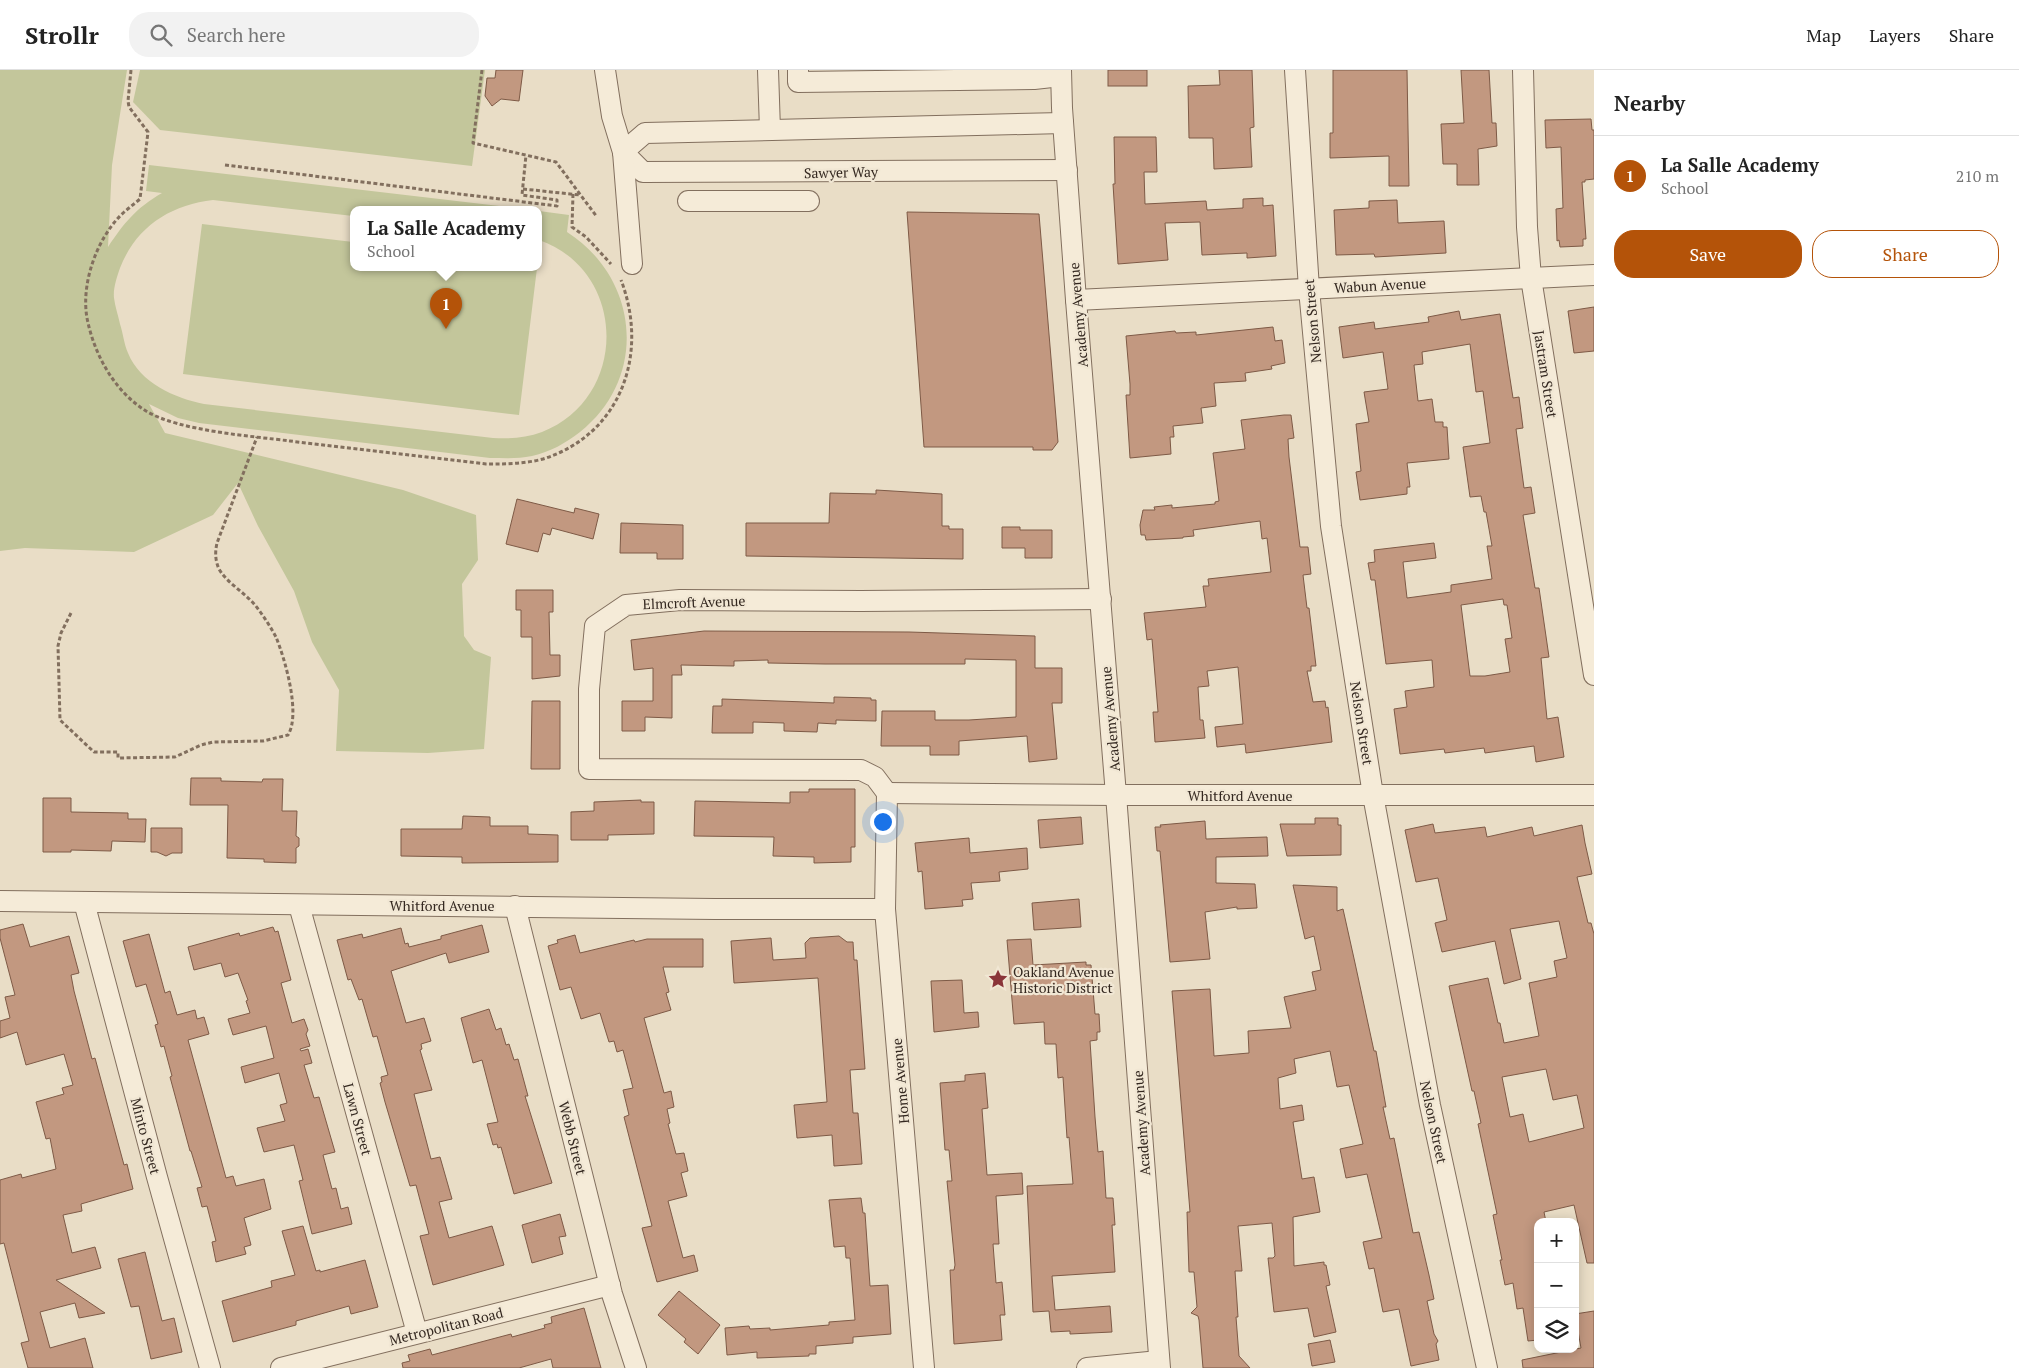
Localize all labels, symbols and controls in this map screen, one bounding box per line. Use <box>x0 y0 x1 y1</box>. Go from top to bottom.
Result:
search box <box>129 12 479 57</box>
text: Strollr <box>25 19 99 51</box>
icon: search <box>147 21 175 49</box>
text: Search here <box>187 22 286 47</box>
text: Map <box>1806 23 1841 47</box>
text: Layers <box>1869 23 1921 47</box>
text: Share <box>1949 23 1994 47</box>
text: Nearby <box>1614 89 1685 117</box>
text: La Salle Academy <box>1661 152 1819 177</box>
street label: Sawyer Way <box>804 162 879 182</box>
text: 1 <box>1625 165 1635 187</box>
text: 210 m <box>1956 165 1999 187</box>
text: School <box>1661 177 1709 199</box>
popup <box>350 206 542 271</box>
text: La Salle Academy <box>367 215 525 240</box>
button: Save <box>1614 230 1802 278</box>
button: Share <box>1812 230 1999 278</box>
text: School <box>367 240 415 262</box>
street label: Academy Avenue <box>1064 262 1092 368</box>
street label: Wabun Avenue <box>1333 273 1427 297</box>
street label: Nelson Street <box>1299 277 1325 364</box>
pin: 1 <box>430 288 462 329</box>
street label: Jastram Street <box>1530 329 1562 420</box>
street label: Elmcroft Avenue <box>642 591 746 613</box>
street label: Academy Avenue <box>1096 666 1124 772</box>
street label: Nelson Street <box>1346 680 1378 767</box>
street label: Whitford Avenue <box>1187 786 1293 805</box>
your location <box>870 809 896 835</box>
street label: Whitford Avenue <box>389 896 495 915</box>
place label: Oakland Avenue Historic District <box>1013 962 1114 997</box>
place icon: Oakland Avenue Historic District <box>987 968 1009 990</box>
street label: Home Avenue <box>887 1037 913 1125</box>
street label: Academy Avenue <box>1128 1070 1154 1176</box>
street label: Nelson Street <box>1416 1079 1452 1166</box>
street label: Lawn Street <box>339 1081 377 1158</box>
street label: Minto Street <box>127 1096 166 1177</box>
street label: Webb Street <box>555 1099 592 1178</box>
map controls <box>1534 1218 1579 1353</box>
button: + <box>1534 1218 1579 1263</box>
button: − <box>1534 1263 1579 1308</box>
street label: Metropolitan Road <box>387 1303 505 1349</box>
button: layers <box>1534 1308 1579 1353</box>

